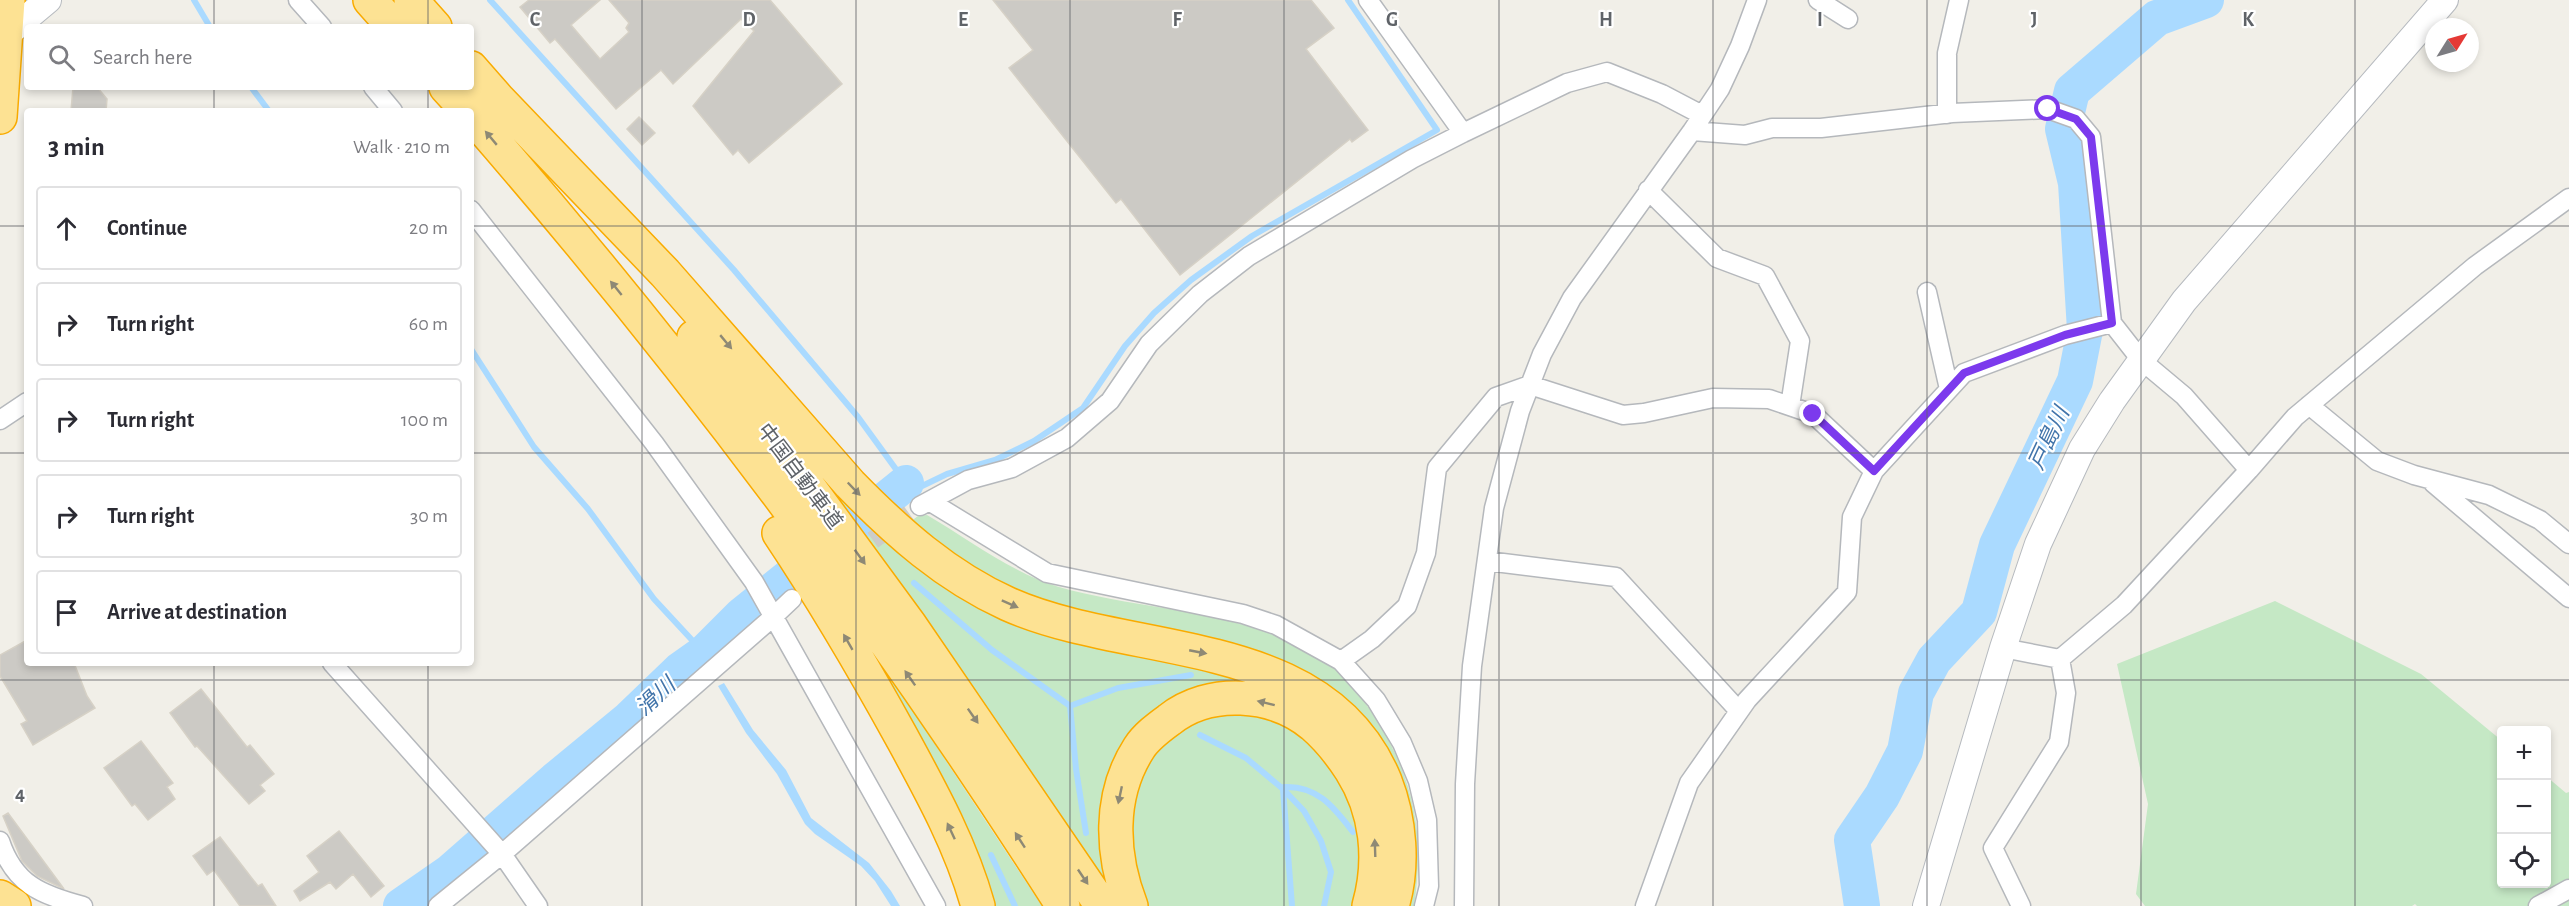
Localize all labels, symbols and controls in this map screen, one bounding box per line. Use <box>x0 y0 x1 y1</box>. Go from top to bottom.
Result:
text: C <box>530 10 541 30</box>
text: D <box>742 10 756 30</box>
text: E <box>958 10 968 30</box>
text: F <box>1172 10 1182 30</box>
text: G <box>1386 10 1398 30</box>
text: H <box>1599 10 1613 30</box>
text: I <box>1817 10 1823 30</box>
text: J <box>2031 10 2037 30</box>
text: K <box>2242 10 2254 30</box>
north arrow <box>2425 18 2479 72</box>
search box <box>24 24 474 90</box>
icon: search <box>45 41 78 74</box>
text: Search here <box>93 46 192 68</box>
route start <box>2034 95 2060 121</box>
one-way arrow <box>485 131 498 146</box>
text: 3 min <box>48 134 105 160</box>
text: Walk · 210 m <box>353 137 450 157</box>
icon: ahead <box>50 212 83 245</box>
text: Continue <box>107 217 187 239</box>
text: 20 m <box>409 218 448 238</box>
one-way arrow <box>609 280 622 296</box>
icon: right <box>50 308 83 341</box>
text: Turn right <box>107 313 194 335</box>
text: 60 m <box>409 314 448 334</box>
one-way arrow <box>719 334 732 349</box>
route end <box>1799 400 1825 426</box>
water label: 戸島川 <box>2024 402 2074 473</box>
icon: right <box>50 404 83 437</box>
text: Turn right <box>107 409 194 431</box>
text: 100 m <box>401 410 448 430</box>
street label: 中国自動車道 <box>753 419 847 533</box>
one-way arrow <box>847 481 861 495</box>
icon: right <box>50 500 83 533</box>
text: Turn right <box>107 505 194 527</box>
text: 30 m <box>410 506 448 526</box>
one-way arrow <box>854 549 866 565</box>
icon: arrive <box>50 596 83 629</box>
one-way arrow <box>1001 599 1019 609</box>
text: Arrive at destination <box>107 601 287 623</box>
one-way arrow <box>843 633 853 650</box>
one-way arrow <box>1189 648 1208 657</box>
one-way arrow <box>904 671 916 687</box>
water label: 滑川 <box>631 672 681 720</box>
one-way arrow <box>1257 697 1275 707</box>
one-way arrow <box>967 708 978 724</box>
map controls <box>2497 726 2551 888</box>
button: + <box>2497 726 2551 780</box>
button: − <box>2497 780 2551 834</box>
text: 4 <box>15 784 25 804</box>
one-way arrow <box>1115 786 1124 805</box>
one-way arrow <box>946 823 955 840</box>
one-way arrow <box>1014 831 1025 848</box>
button: locate <box>2497 834 2551 888</box>
one-way arrow <box>1370 839 1380 858</box>
one-way arrow <box>1077 869 1089 885</box>

